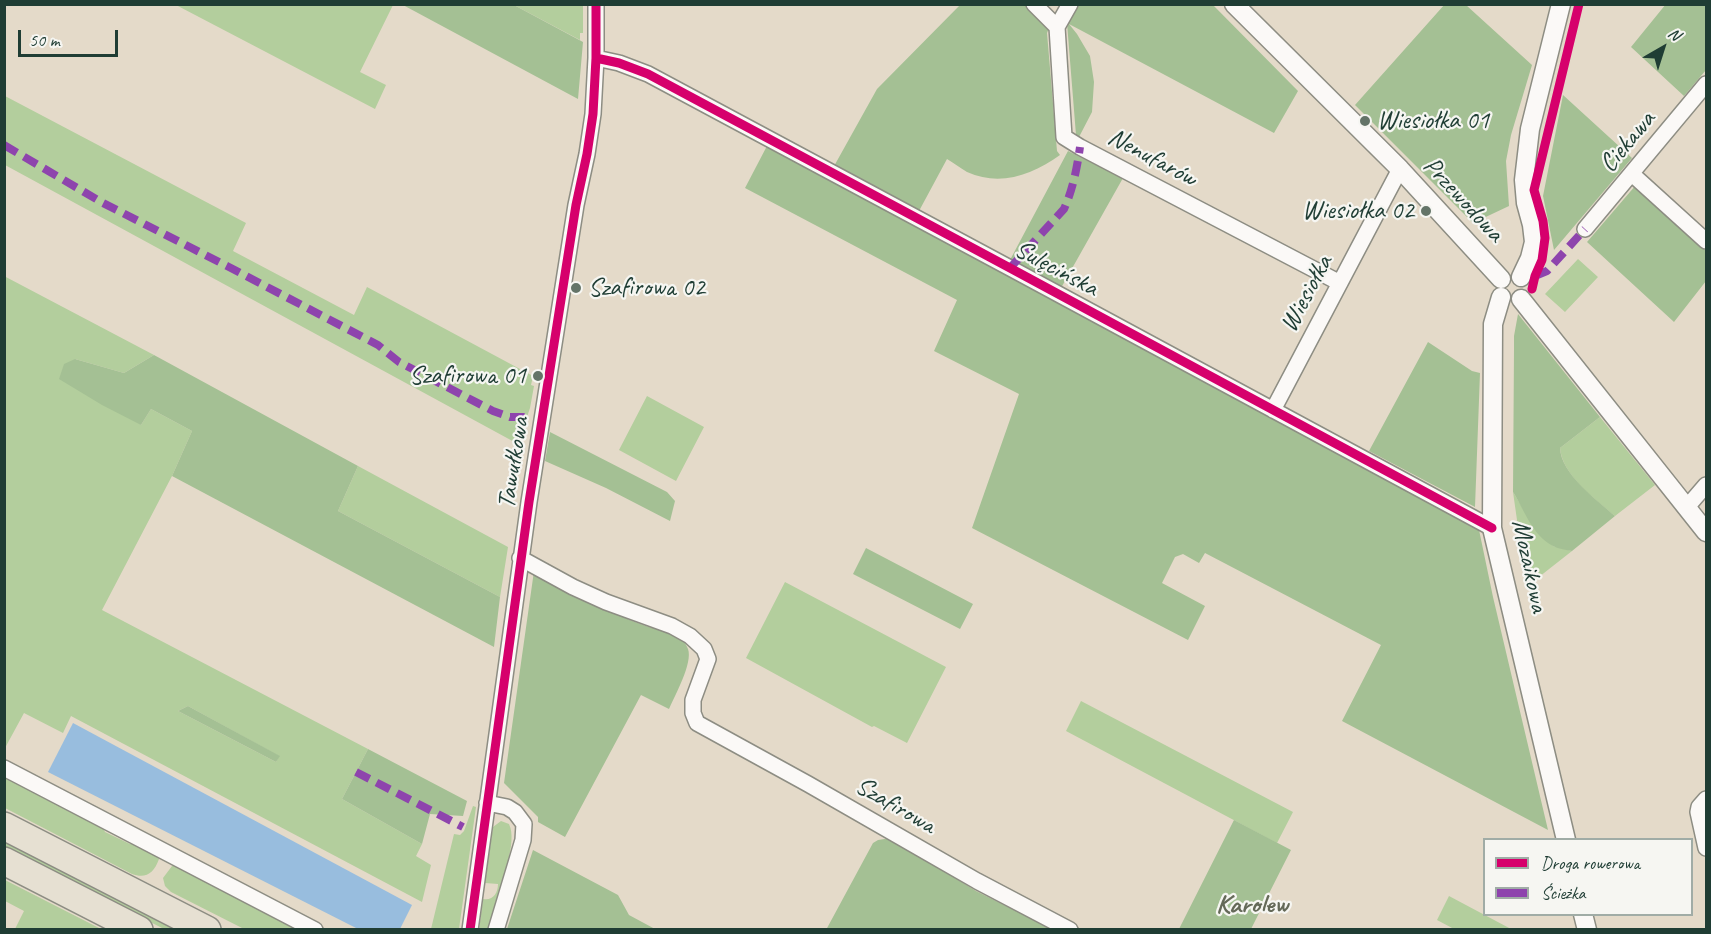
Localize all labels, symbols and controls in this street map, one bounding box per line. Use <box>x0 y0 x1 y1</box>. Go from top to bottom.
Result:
scale bar <box>21 18 122 56</box>
north arrow <box>1633 18 1693 78</box>
text: N <box>1664 23 1684 45</box>
text: 50 m <box>29 29 60 51</box>
place label: Wiesiołka 01 <box>1377 105 1489 137</box>
street label: Ciekawa <box>1593 105 1663 179</box>
marker: Wiesiołka 01 <box>1358 114 1372 128</box>
street label: Nenufarów <box>1102 122 1202 194</box>
street label: Przewodowa <box>1416 151 1510 249</box>
place label: Wiesiołka 02 <box>1302 195 1414 227</box>
marker: Wiesiołka 02 <box>1419 204 1433 218</box>
street label: Sulęcińska <box>1009 234 1103 304</box>
street label: Wiesiołka <box>1274 250 1340 338</box>
place label: Szafirowa 02 <box>588 272 705 304</box>
marker: Szafirowa 02 <box>569 281 583 295</box>
place label: Szafirowa 01 <box>409 360 526 392</box>
marker: Szafirowa 01 <box>531 369 545 383</box>
street label: Tawułkowa <box>491 415 537 511</box>
street label: Mozaikowa <box>1504 517 1554 615</box>
street label: Szafirowa <box>849 771 941 841</box>
legend <box>1483 838 1693 916</box>
text: Droga rowerowa <box>1541 852 1640 874</box>
text: Ścieżka <box>1541 882 1585 904</box>
district label: Karolew <box>1216 889 1288 921</box>

